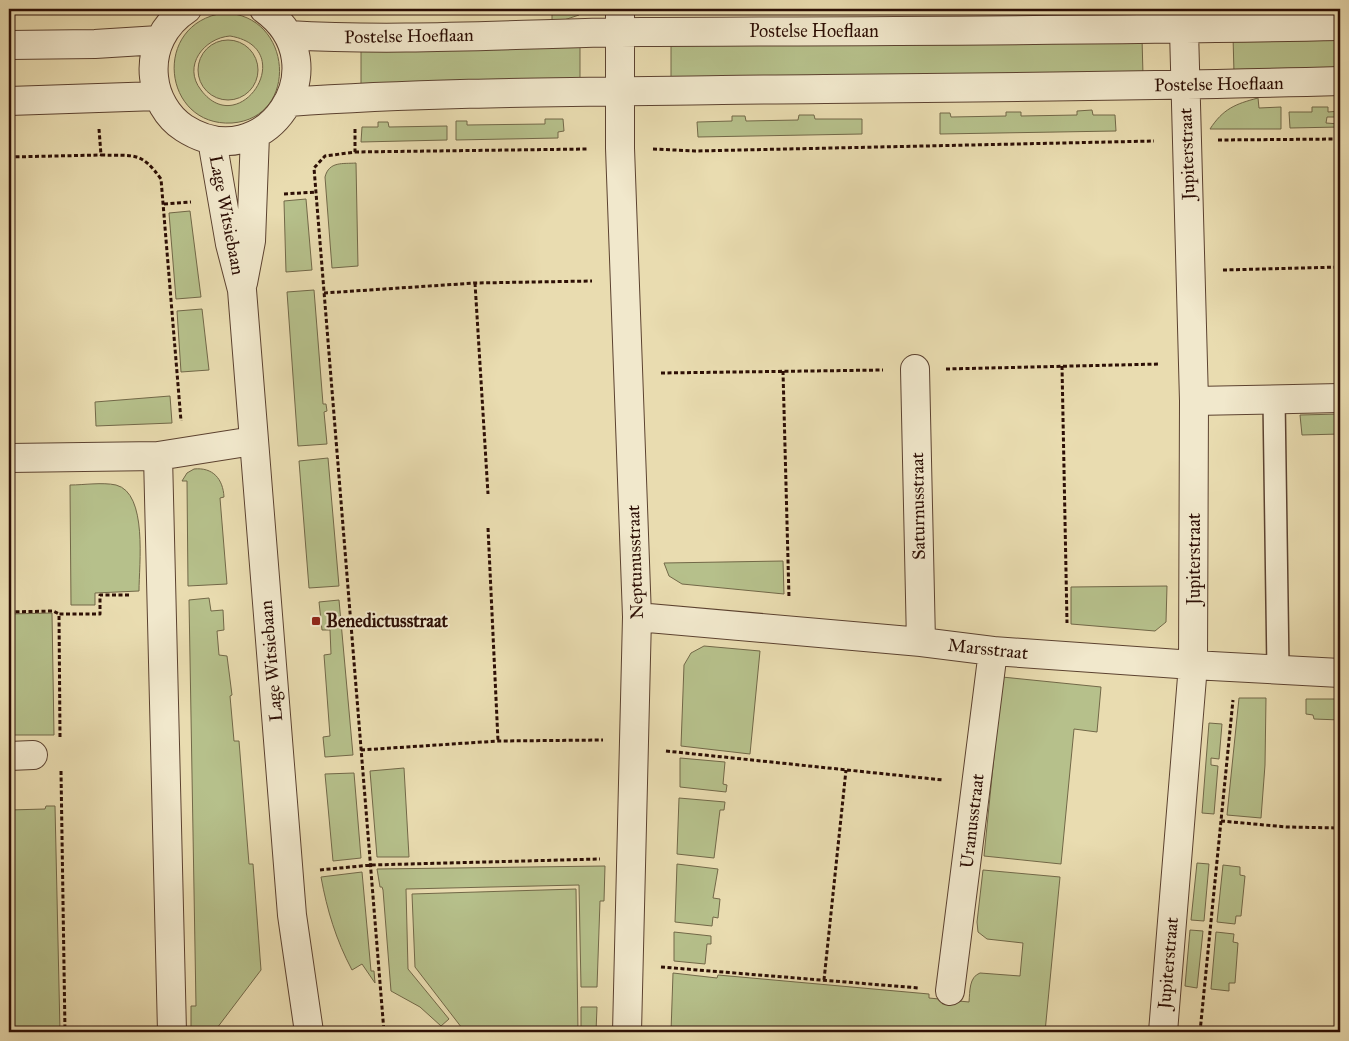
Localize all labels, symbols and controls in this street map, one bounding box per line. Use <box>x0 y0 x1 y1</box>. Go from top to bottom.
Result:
street label: Postelse Hoeflaan <box>749 20 879 42</box>
street label: Postelse Hoeflaan <box>344 24 474 48</box>
street label: Postelse Hoeflaan <box>1154 72 1284 96</box>
street label: Jupiterstraat <box>1174 107 1201 202</box>
street label: Lage Witsiebaan <box>204 153 249 277</box>
street label: Saturnusstraat <box>906 451 930 560</box>
street label: Neptunusstraat <box>622 504 648 620</box>
street label: Jupiterstraat <box>1183 512 1206 607</box>
street label: Lage Witsiebaan <box>255 599 288 723</box>
place label: Benedictusstraat <box>326 610 449 632</box>
marker: Benedictusstraat <box>310 615 322 627</box>
street label: Marsstraat <box>947 634 1030 664</box>
street label: Uranusstraat <box>955 772 989 870</box>
street label: Jupiterstraat <box>1153 915 1184 1012</box>

